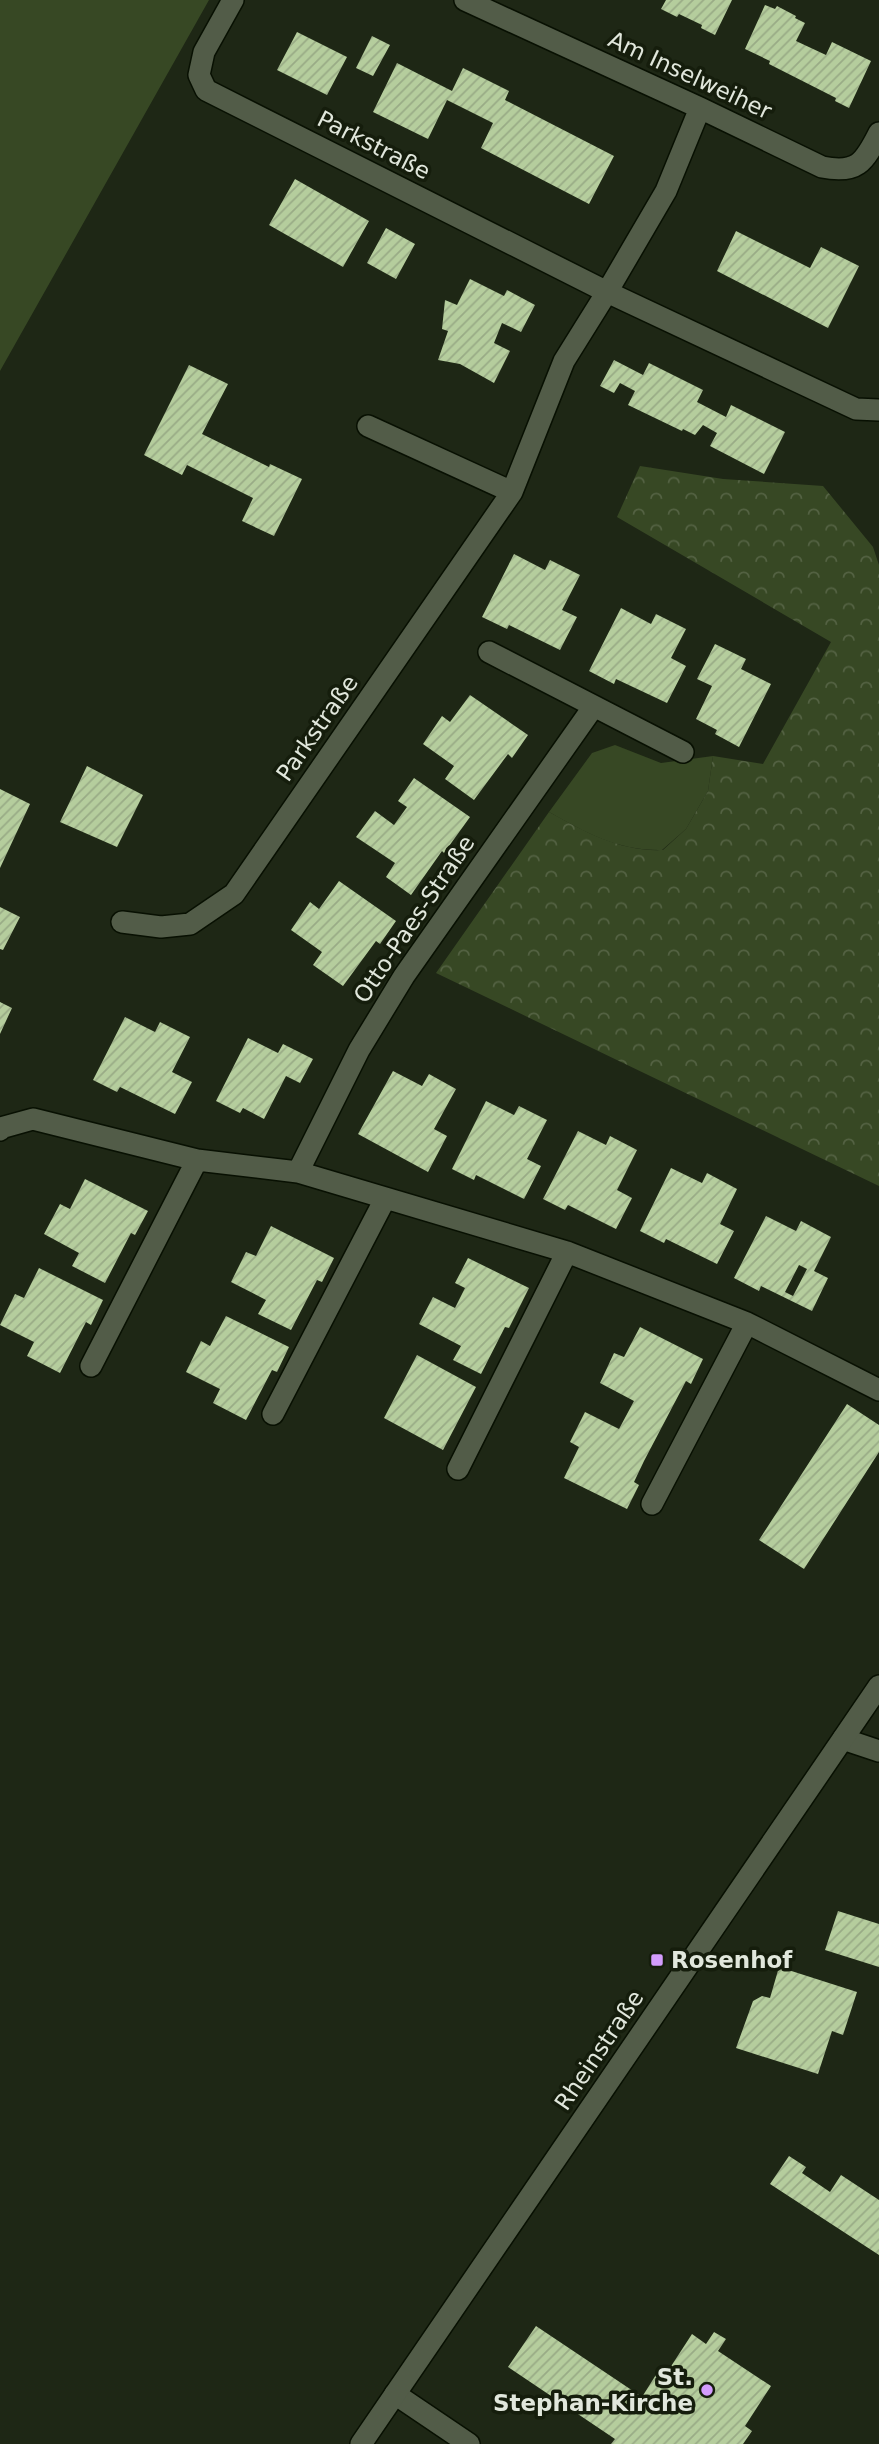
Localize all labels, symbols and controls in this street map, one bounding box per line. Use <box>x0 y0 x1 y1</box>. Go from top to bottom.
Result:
street label: Am Inselweiher <box>604 26 776 124</box>
street label: Parkstraße <box>313 106 435 184</box>
street label: Parkstraße <box>271 670 363 786</box>
street label: Otto-Paes-Straße <box>348 830 480 1008</box>
place label: Rosenhof <box>671 1947 793 1973</box>
marker: Rosenhof <box>649 1952 665 1968</box>
street label: Rheinstraße <box>549 1985 649 2115</box>
place label: St. Stephan-Kirche <box>493 2364 693 2416</box>
marker: St. Stephan-Kirche <box>699 2382 715 2398</box>

